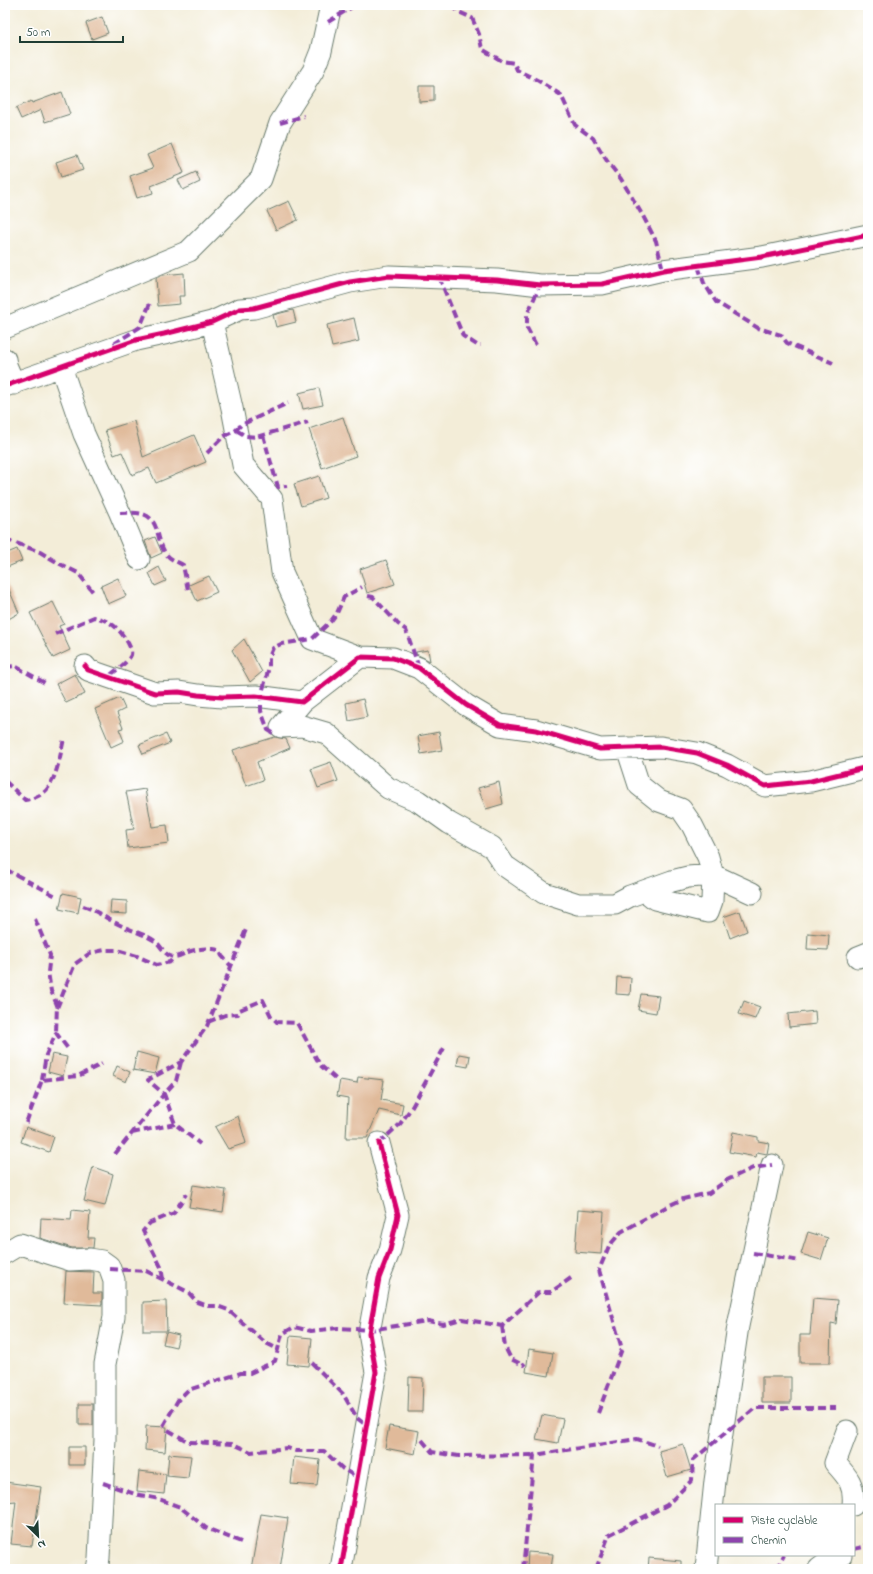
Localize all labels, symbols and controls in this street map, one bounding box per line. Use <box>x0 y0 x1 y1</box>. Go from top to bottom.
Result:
scale bar <box>20 18 123 44</box>
text: 50 m <box>26 24 50 42</box>
legend <box>715 1504 855 1556</box>
text: Piste cyclable <box>751 1512 818 1531</box>
north arrow <box>18 1516 58 1556</box>
text: Chemin <box>751 1532 786 1550</box>
text: N <box>35 1535 48 1553</box>

